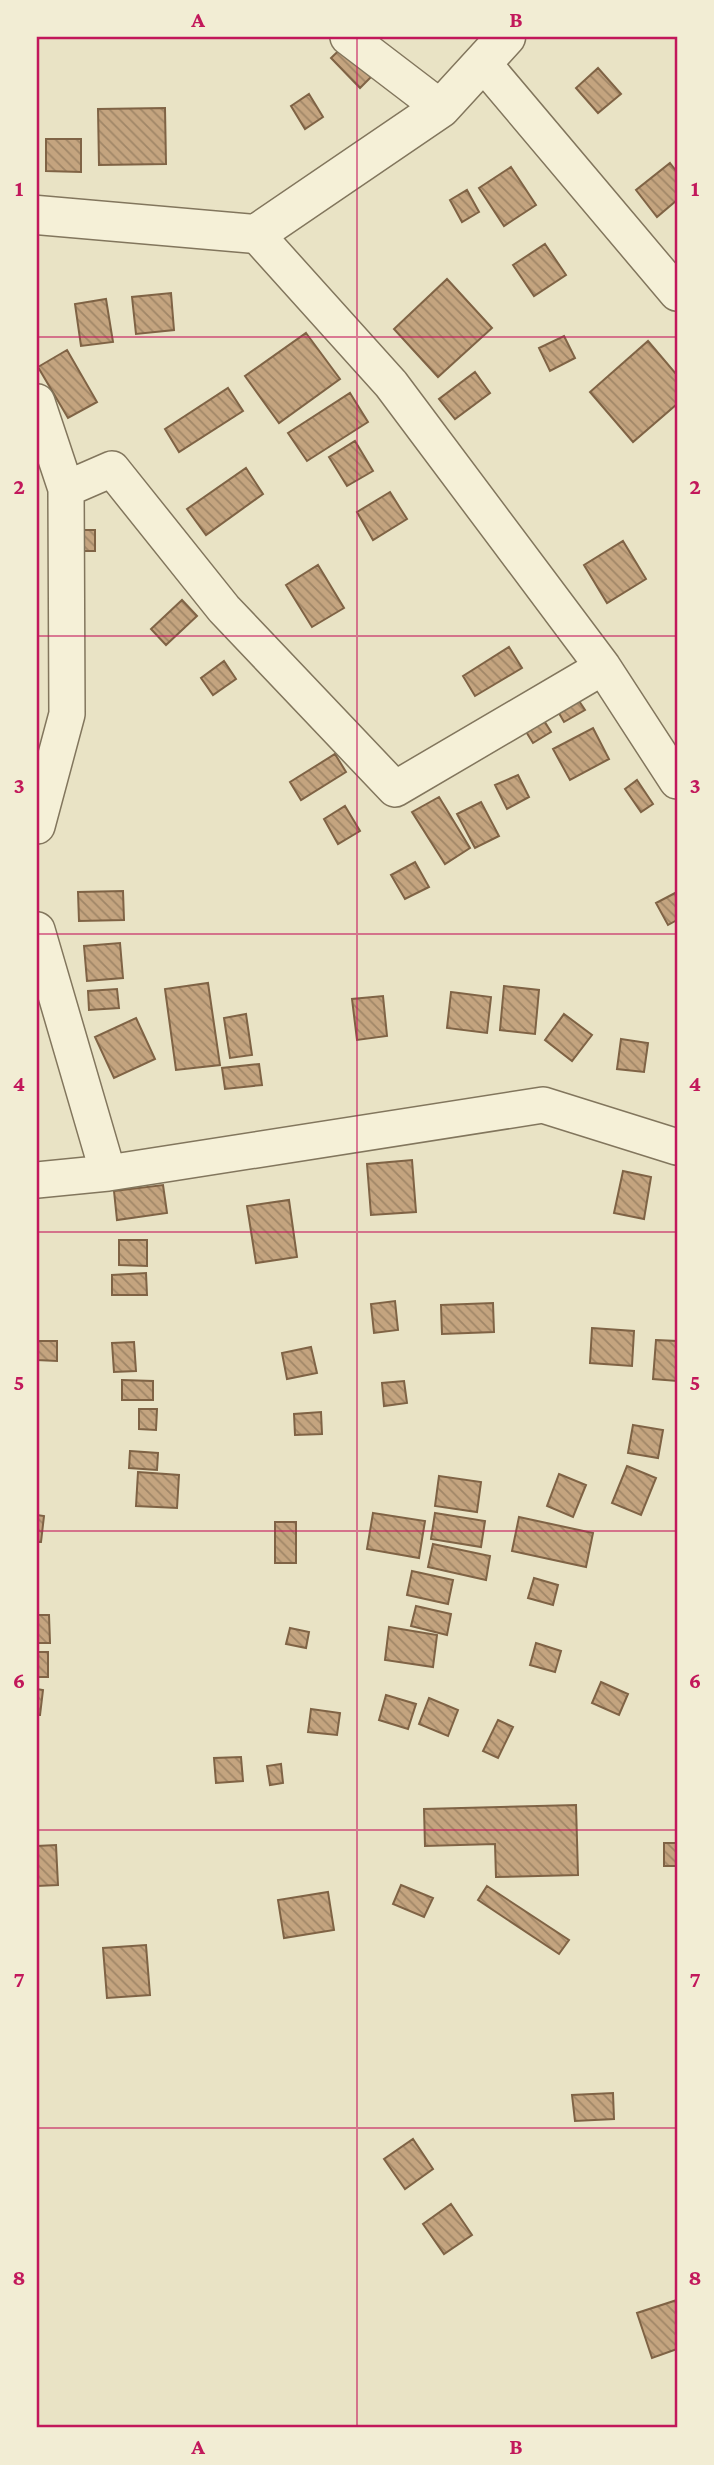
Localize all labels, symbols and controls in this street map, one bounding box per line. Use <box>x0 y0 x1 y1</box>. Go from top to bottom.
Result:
text: A <box>190 6 205 32</box>
text: B <box>509 6 523 32</box>
text: 1 <box>15 175 24 201</box>
text: 1 <box>691 175 700 201</box>
text: 2 <box>13 473 25 499</box>
text: 2 <box>689 473 701 499</box>
text: 3 <box>13 772 25 798</box>
text: 3 <box>689 772 701 798</box>
text: 4 <box>13 1070 25 1096</box>
text: 4 <box>689 1070 701 1096</box>
text: 5 <box>13 1369 25 1395</box>
text: 5 <box>689 1369 701 1395</box>
text: 6 <box>13 1667 25 1693</box>
text: 6 <box>689 1667 701 1693</box>
text: 7 <box>13 1966 25 1992</box>
text: 7 <box>689 1966 701 1992</box>
text: 8 <box>12 2264 26 2290</box>
text: 8 <box>688 2264 702 2290</box>
text: A <box>190 2433 205 2459</box>
text: B <box>509 2433 523 2459</box>

